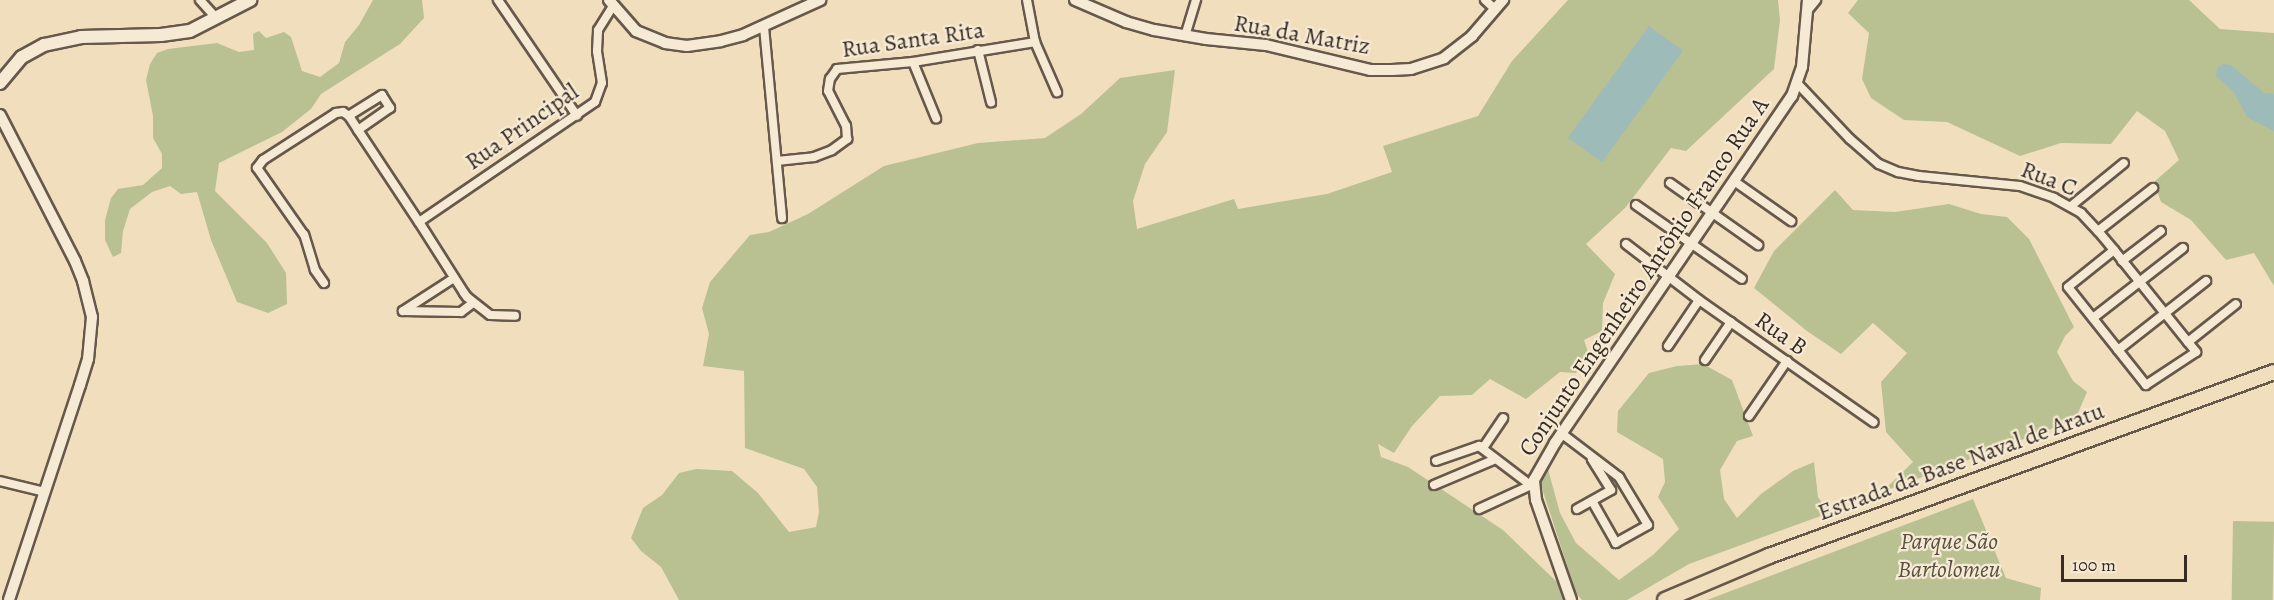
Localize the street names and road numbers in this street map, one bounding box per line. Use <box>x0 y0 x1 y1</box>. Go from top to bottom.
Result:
street label: Rua da Matriz <box>1232 9 1372 61</box>
street label: Rua Santa Rita <box>840 16 986 64</box>
street label: Rua Principal <box>460 77 584 177</box>
street label: Conjunto Engenheiro Antônio Franco Rua A <box>1513 92 1775 462</box>
street label: Rua C <box>2017 155 2081 203</box>
street label: Rua B <box>1749 306 1813 362</box>
street label: Estrada da Base Naval de Aratu <box>1814 397 2108 527</box>

